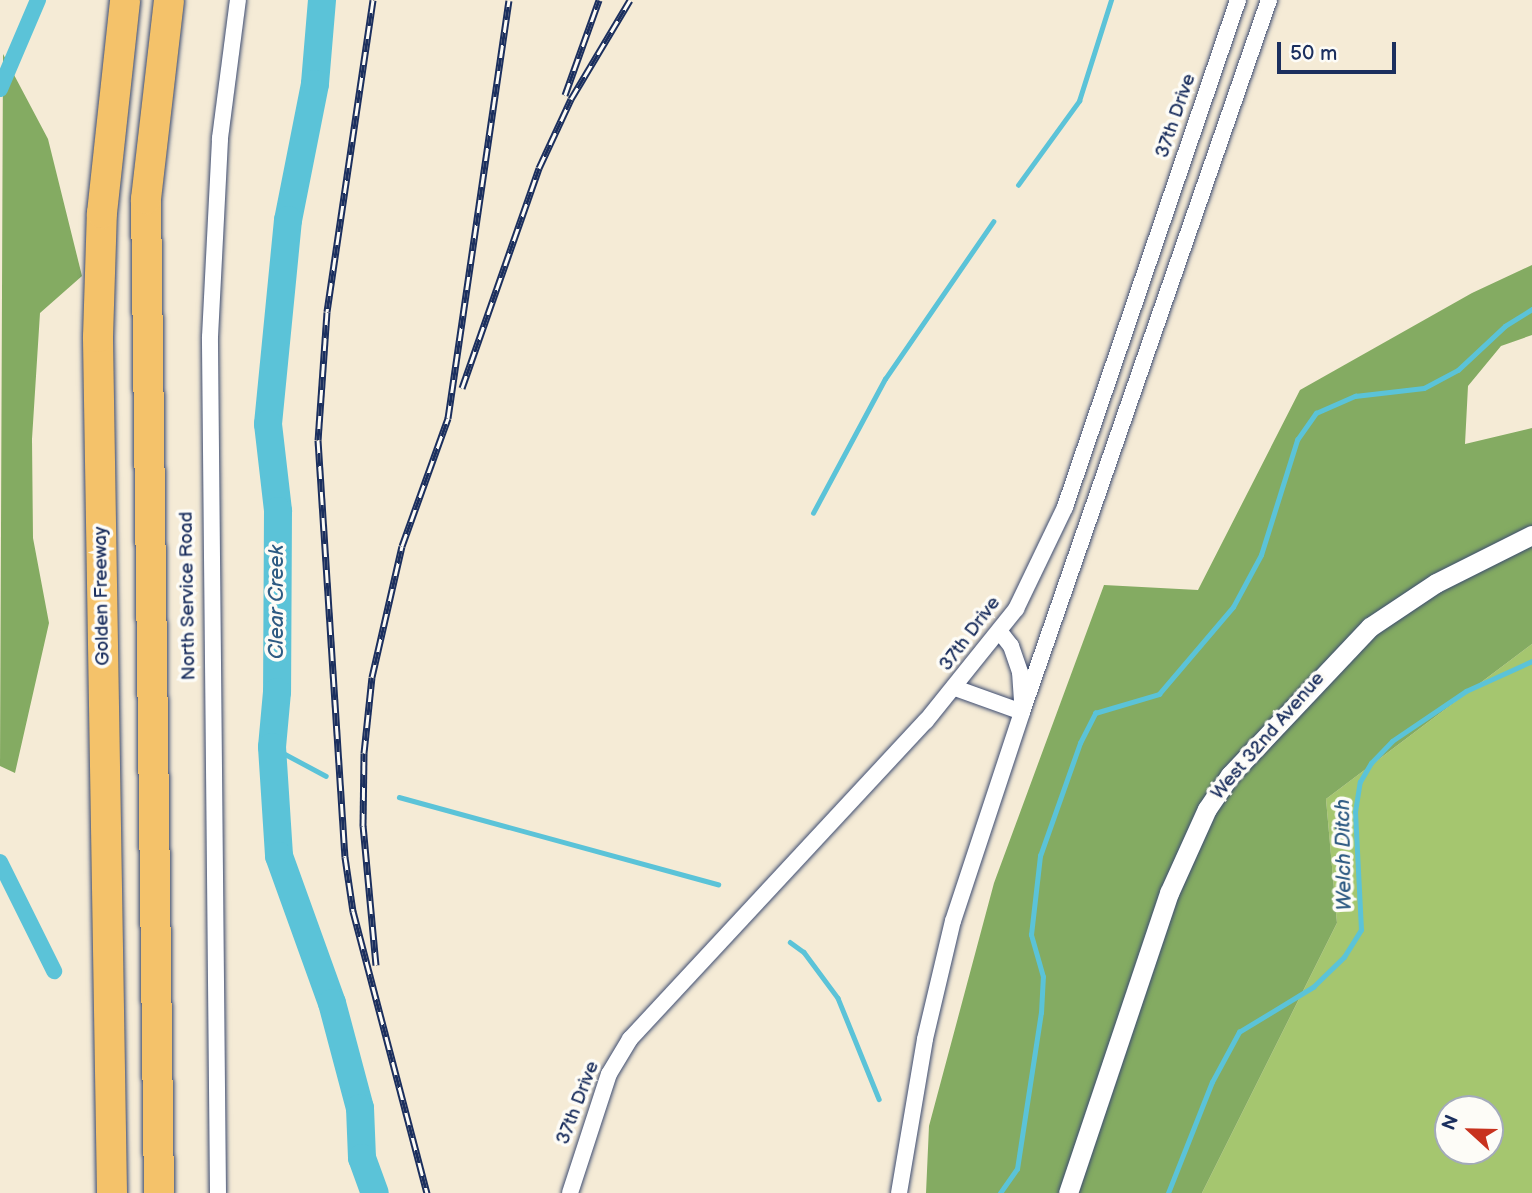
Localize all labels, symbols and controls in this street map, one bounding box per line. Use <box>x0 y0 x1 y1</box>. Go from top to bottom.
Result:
scale bar <box>1280 28 1399 72</box>
text: 50 m <box>1290 41 1337 66</box>
street label: 37th Drive <box>1151 71 1201 161</box>
street label: North Service Road <box>175 511 201 681</box>
street label: Golden Freeway <box>89 526 115 666</box>
water label: Clear Creek <box>264 545 290 659</box>
street label: 37th Drive <box>935 592 1005 676</box>
street label: West 32nd Avenue <box>1206 668 1330 804</box>
water label: Welch Ditch <box>1330 799 1358 911</box>
street label: 37th Drive <box>552 1058 604 1148</box>
north arrow <box>1434 1095 1504 1165</box>
text: N <box>1438 1112 1464 1134</box>

